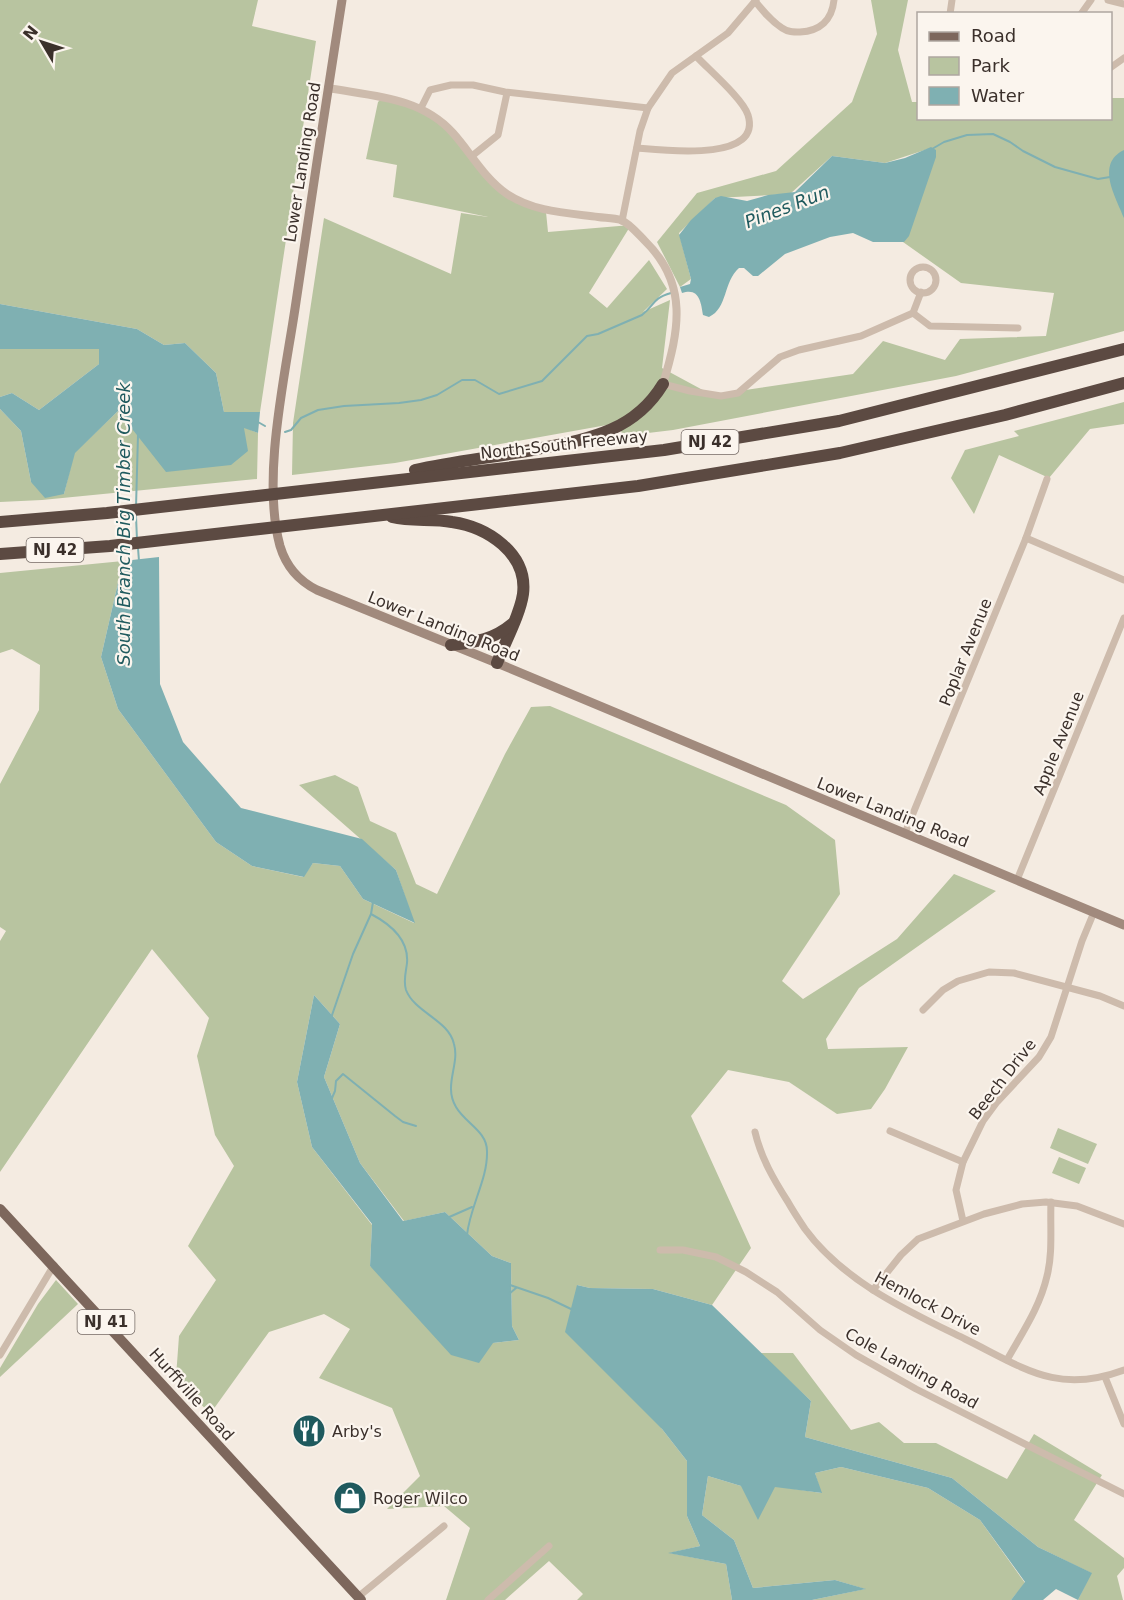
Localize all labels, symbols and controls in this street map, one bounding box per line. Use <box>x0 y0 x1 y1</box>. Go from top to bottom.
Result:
north arrow <box>12 12 72 72</box>
legend <box>917 12 1112 120</box>
text: N <box>19 22 42 44</box>
text: Road <box>971 25 1016 46</box>
text: Park <box>971 55 1010 76</box>
street label: Lower Landing Road <box>280 81 325 244</box>
text: Water <box>971 85 1025 106</box>
water label: Pines Run <box>742 181 832 232</box>
water label: South Branch Big Timber Creek <box>113 381 134 666</box>
street label: North-South Freeway <box>479 426 649 463</box>
road number: NJ 42 <box>682 430 738 454</box>
road number: NJ 42 <box>26 538 84 562</box>
street label: Lower Landing Road <box>365 587 522 666</box>
street label: Poplar Avenue <box>935 596 996 709</box>
street label: Apple Avenue <box>1029 689 1088 798</box>
street label: Lower Landing Road <box>814 773 971 852</box>
street label: Beech Drive <box>965 1035 1040 1124</box>
street label: Hemlock Drive <box>871 1267 984 1339</box>
road number: NJ 41 <box>78 1310 134 1334</box>
street label: Cole Landing Road <box>842 1324 982 1413</box>
street label: Hurffville Road <box>145 1344 238 1444</box>
restaurant icon: Arby's <box>291 1413 327 1449</box>
place label: Arby's <box>332 1422 382 1441</box>
shop icon: Roger Wilco <box>332 1480 368 1516</box>
place label: Roger Wilco <box>373 1489 468 1508</box>

